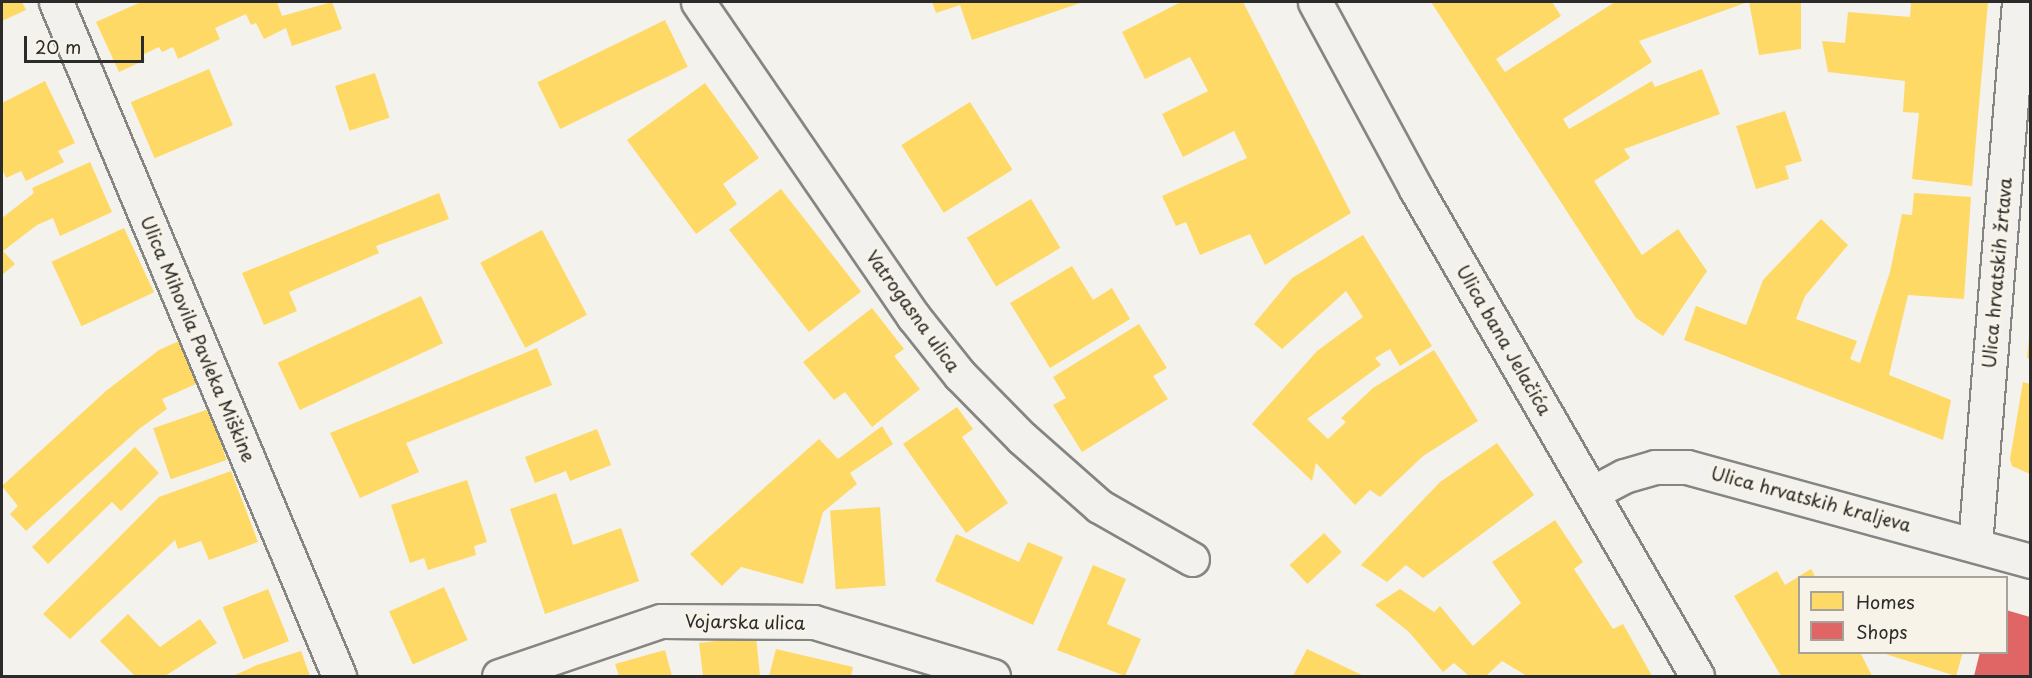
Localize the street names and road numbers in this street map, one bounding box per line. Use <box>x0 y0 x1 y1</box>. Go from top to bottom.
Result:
street label: Ulica hrvatskih žrtava <box>1978 177 2016 369</box>
street label: Ulica Mihovila Pavleka Miškine <box>136 212 260 466</box>
street label: Vatrogasna ulica <box>862 246 964 376</box>
street label: Ulica bana Jelačića <box>1452 261 1556 419</box>
street label: Ulica hrvatskih kraljeva <box>1709 462 1913 536</box>
street label: Vojarska ulica <box>684 610 806 634</box>

